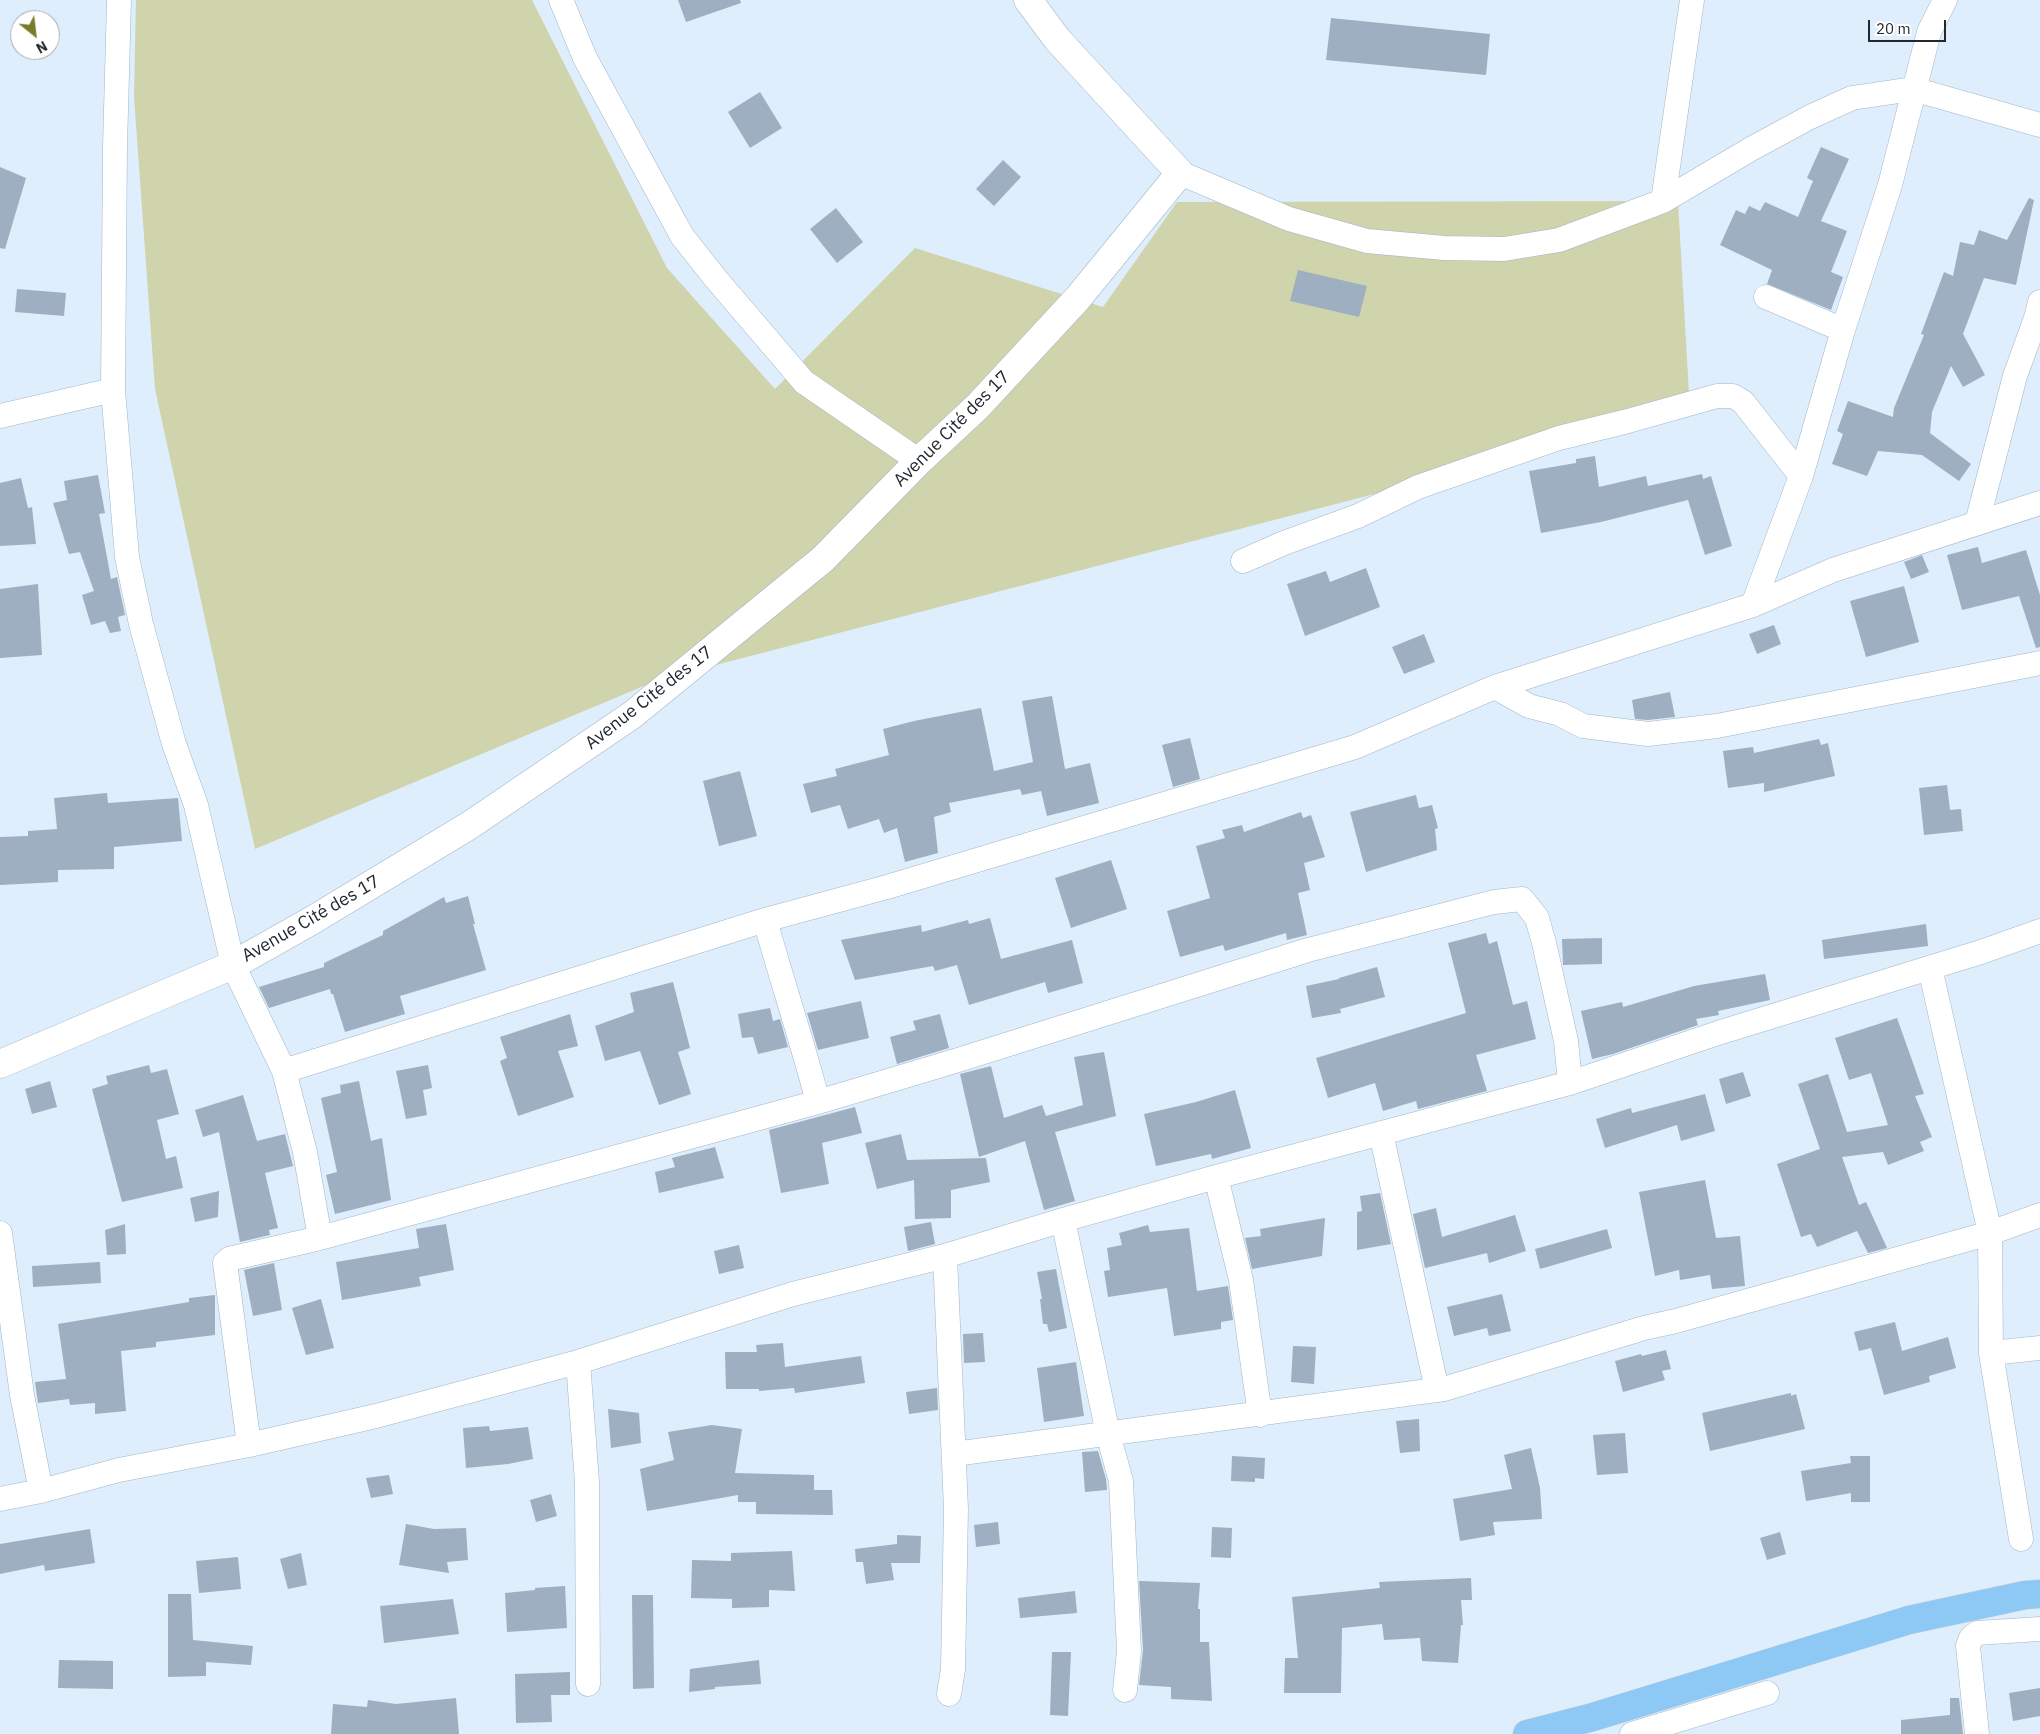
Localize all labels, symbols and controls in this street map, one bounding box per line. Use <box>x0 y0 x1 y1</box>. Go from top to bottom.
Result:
north arrow <box>10 10 60 60</box>
scale bar <box>1870 10 1948 42</box>
text: 20 m <box>1876 19 1911 38</box>
text: N <box>33 37 51 58</box>
street label: Avenue Cité des 17 <box>889 366 1015 492</box>
street label: Avenue Cité des 17 <box>581 642 717 754</box>
street label: Avenue Cité des 17 <box>238 871 384 967</box>

